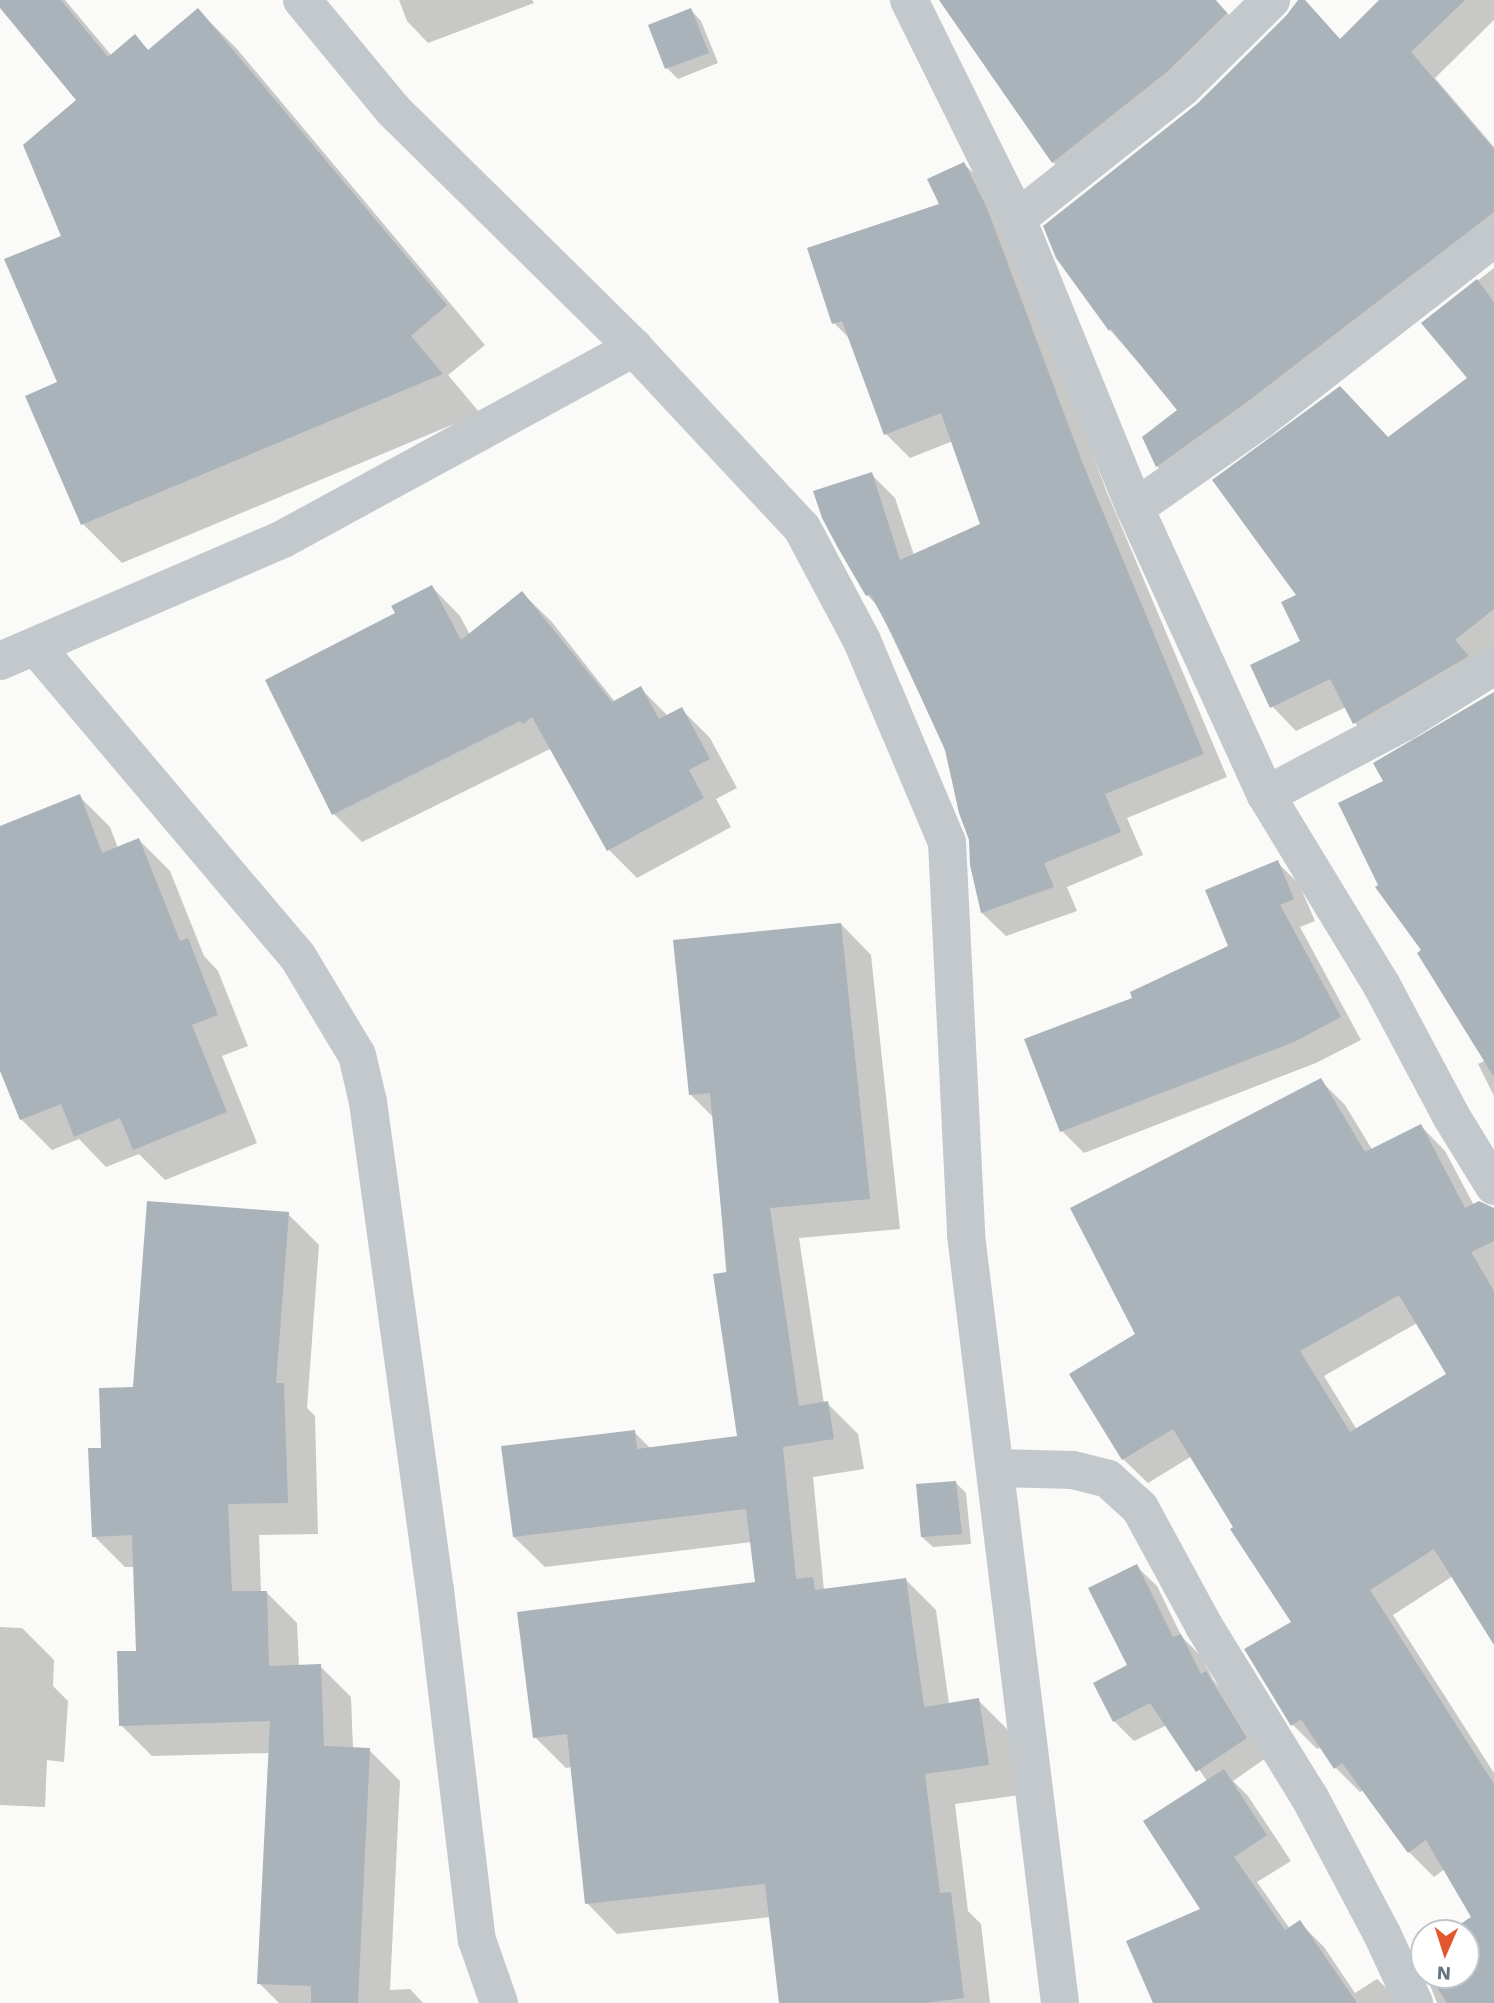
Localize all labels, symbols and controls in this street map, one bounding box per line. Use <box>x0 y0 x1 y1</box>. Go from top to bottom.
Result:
north arrow <box>1410 1919 1480 1989</box>
text: N <box>1436 1962 1452 1985</box>

